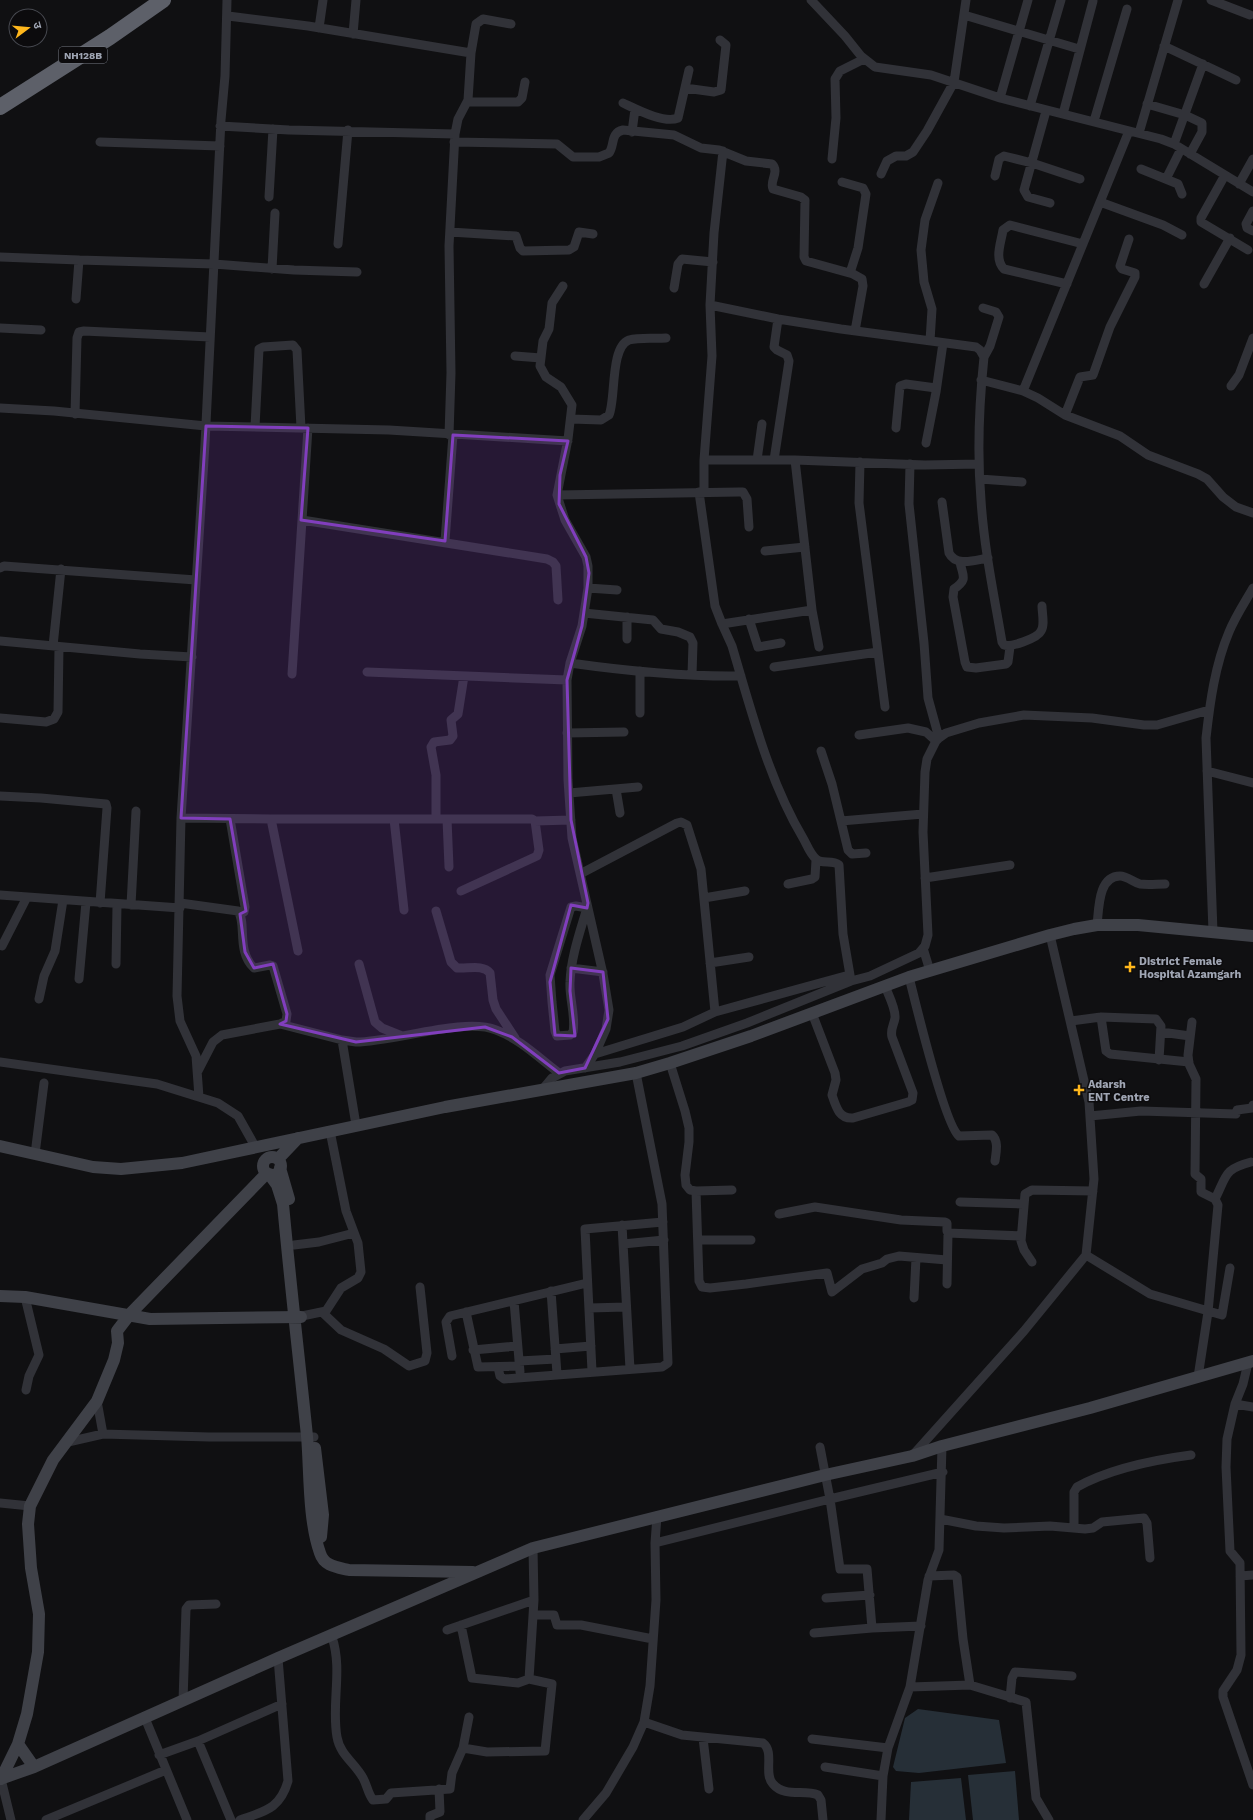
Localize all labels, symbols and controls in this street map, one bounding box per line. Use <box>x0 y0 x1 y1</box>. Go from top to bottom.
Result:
north arrow <box>8 8 48 48</box>
text: उ <box>30 20 44 31</box>
road number: NH128B <box>59 47 107 63</box>
place label: District Female Hospital Azamgarh <box>1139 955 1241 981</box>
marker: District Female Hospital Azamgarh <box>1124 961 1136 973</box>
place label: Adarsh ENT Centre <box>1088 1078 1150 1104</box>
marker: Adarsh ENT Centre <box>1073 1084 1085 1096</box>

